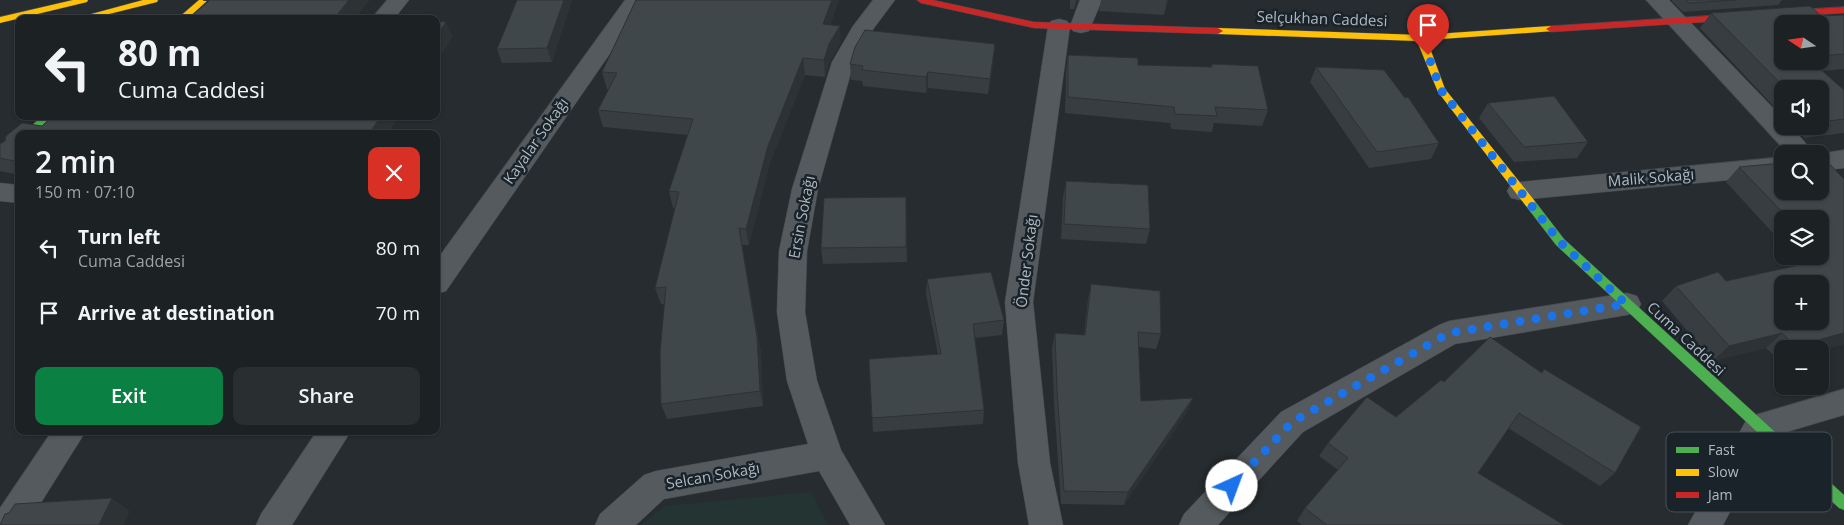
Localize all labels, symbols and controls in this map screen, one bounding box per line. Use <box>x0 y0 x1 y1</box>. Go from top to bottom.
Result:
pin <box>1407 4 1449 55</box>
street label: Selçukhan Caddesi <box>1256 6 1388 30</box>
icon: arrive <box>1414 11 1442 39</box>
north arrow <box>1774 15 1829 70</box>
map controls <box>1774 15 1829 395</box>
text: 80 m <box>118 29 201 76</box>
icon: left <box>35 35 100 100</box>
text: Cuma Caddesi <box>118 74 265 104</box>
button: sound <box>1774 80 1829 135</box>
street label: Kayalar Sokağı <box>498 93 572 187</box>
text: 2 min <box>35 141 116 182</box>
button: search <box>1774 145 1829 200</box>
button: close <box>368 147 420 199</box>
street label: Malik Sokağı <box>1607 163 1695 191</box>
street label: Ersin Sokağı <box>783 174 819 260</box>
text: 150 m · 07:10 <box>35 181 135 203</box>
button: layers <box>1774 210 1829 265</box>
street label: Önder Sokağı <box>1010 213 1042 309</box>
text: Turn left <box>78 224 160 250</box>
icon: left <box>35 234 63 262</box>
text: 80 m <box>376 235 420 261</box>
text: Cuma Caddesi <box>78 250 185 272</box>
button: + <box>1774 275 1829 330</box>
street label: Cuma Caddesi <box>1643 297 1730 380</box>
icon: arrive <box>35 299 63 327</box>
text: Arrive at destination <box>78 300 275 326</box>
text: 70 m <box>376 300 420 326</box>
button: − <box>1774 340 1829 395</box>
button: Exit <box>35 367 223 425</box>
button: Share <box>233 367 420 425</box>
legend <box>1666 432 1832 512</box>
text: Fast <box>1708 440 1735 459</box>
street label: Selcan Sokağı <box>665 457 761 493</box>
position arrow <box>1205 459 1257 511</box>
text: Slow <box>1708 462 1739 481</box>
text: Jam <box>1706 485 1733 504</box>

